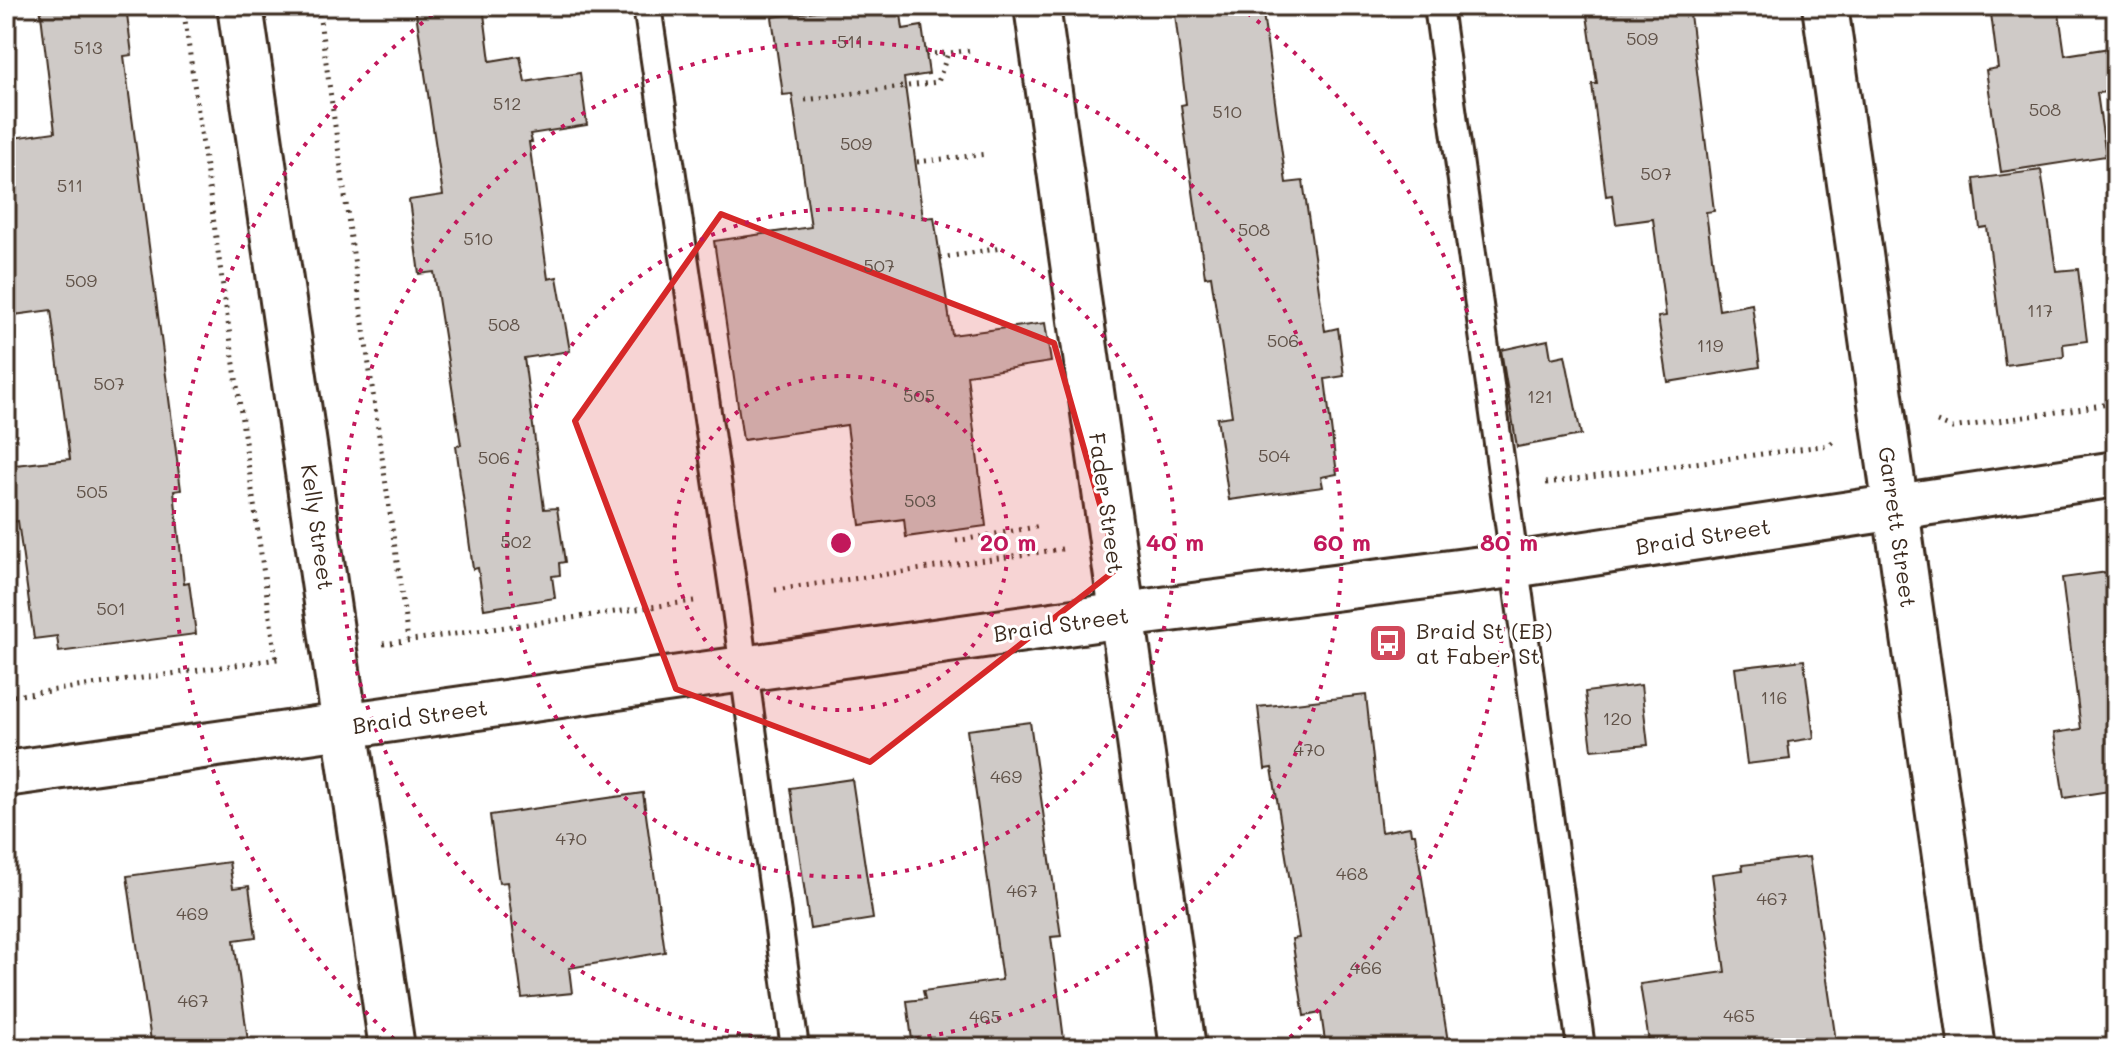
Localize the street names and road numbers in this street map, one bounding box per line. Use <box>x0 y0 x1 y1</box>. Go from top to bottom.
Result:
street label: Fader Street <box>1083 431 1131 575</box>
street label: Garrett Street <box>1872 445 1924 609</box>
street label: Kelly Street <box>295 462 341 592</box>
street label: Braid Street <box>1633 511 1773 561</box>
street label: Braid Street <box>992 600 1130 648</box>
street label: Braid Street <box>351 692 489 740</box>

